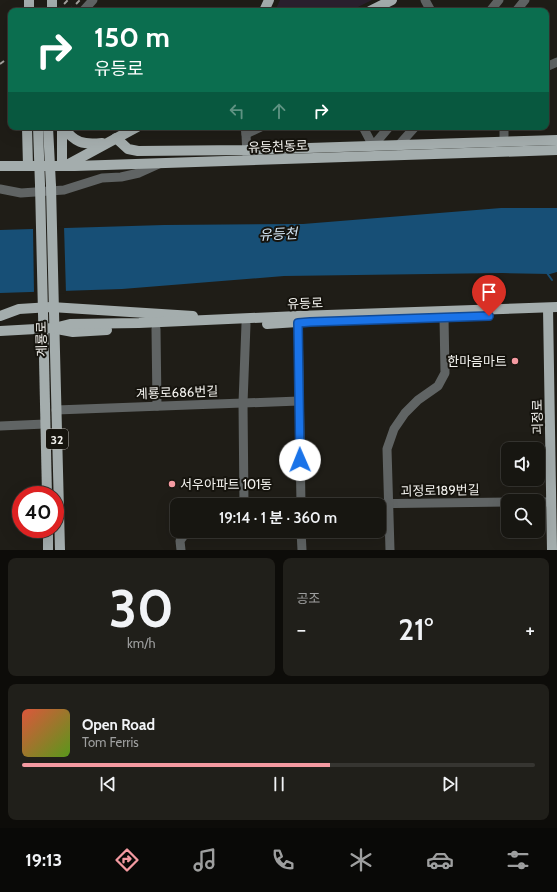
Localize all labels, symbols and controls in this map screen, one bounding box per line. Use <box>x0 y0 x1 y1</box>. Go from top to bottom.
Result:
text: 150 m <box>94 20 170 54</box>
icon: right <box>28 24 80 76</box>
text: 유등로 <box>94 58 144 80</box>
icon: left <box>226 100 248 122</box>
icon: ahead <box>268 100 290 122</box>
icon: right <box>310 100 332 122</box>
street label: 유등천동로 <box>248 137 308 155</box>
water label: 유등천 <box>258 224 299 244</box>
pin <box>472 275 506 316</box>
icon: arrive <box>478 281 500 303</box>
street label: 유등로 <box>287 294 323 312</box>
street label: 계룡로 <box>33 321 49 357</box>
place label: 한마음마트 <box>447 353 507 369</box>
marker: 한마음마트 <box>510 356 520 366</box>
street label: 계룡로686번길 <box>136 383 218 401</box>
street label: 괴정로 <box>529 399 545 435</box>
road number: 32 <box>46 429 68 449</box>
position arrow <box>279 439 321 481</box>
map controls <box>501 442 545 538</box>
button: sound <box>501 442 545 486</box>
place label: 서우아파트 101동 <box>180 476 272 492</box>
marker: 서우아파트 101동 <box>167 479 177 489</box>
street label: 괴정로189번길 <box>400 481 480 499</box>
speed limit sign: 40 <box>12 486 64 538</box>
button: search <box>501 494 545 538</box>
text: 19:14 · 1 분 · 360 m <box>219 509 337 527</box>
text: 30 <box>109 577 174 640</box>
text: 공조 <box>297 590 320 606</box>
text: 21° <box>398 611 433 648</box>
text: − <box>297 616 306 643</box>
text: + <box>525 616 535 643</box>
text: km/h <box>127 635 155 651</box>
text: Open Road <box>82 716 155 734</box>
text: Tom Ferris <box>82 734 139 750</box>
icon: previous <box>97 773 119 795</box>
icon: pause <box>268 773 290 795</box>
icon: next <box>439 773 461 795</box>
icon: directions <box>113 846 141 874</box>
icon: music <box>191 846 219 874</box>
icon: phone <box>269 846 297 874</box>
icon: climate <box>347 846 375 874</box>
icon: car <box>426 846 454 874</box>
icon: filters <box>504 846 532 874</box>
text: 19:13 <box>25 849 62 871</box>

